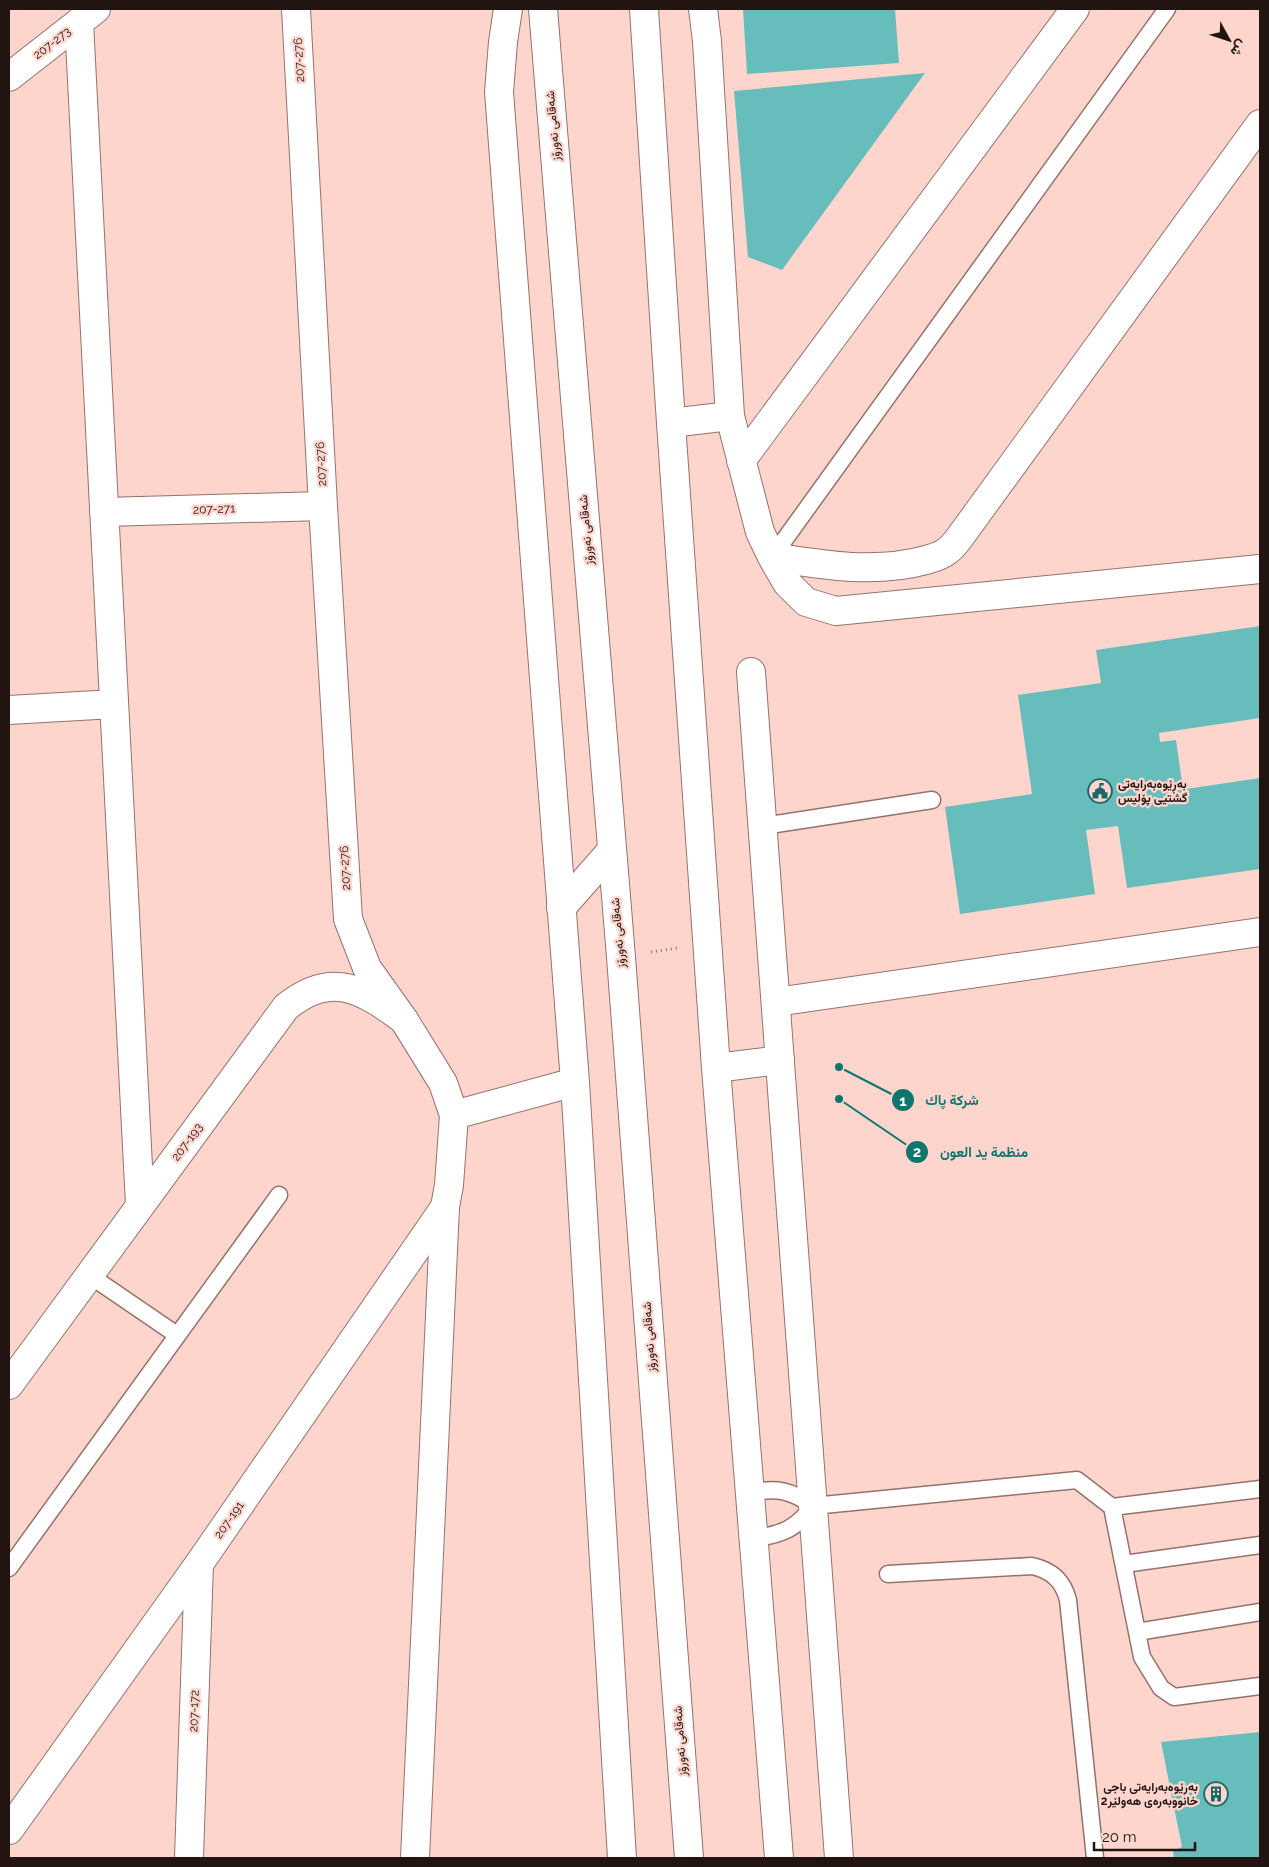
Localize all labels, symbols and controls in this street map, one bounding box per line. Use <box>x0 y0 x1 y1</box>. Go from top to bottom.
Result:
north arrow <box>1204 15 1254 65</box>
street label: 207-273 <box>30 24 74 62</box>
text: ش <box>1227 36 1250 60</box>
street label: 207-276 <box>291 37 307 83</box>
street label: شەقامی نەورۆز <box>543 90 564 163</box>
street label: 207-276 <box>313 441 329 487</box>
street label: شەقامی نەورۆز <box>576 494 597 567</box>
street label: 207-271 <box>193 501 235 517</box>
place label: بەڕێوەبەرایەتی گشتیی پۆلیس <box>1118 777 1188 806</box>
public building icon: بەڕێوەبەرایەتی گشتیی پۆلیس <box>1087 778 1113 804</box>
street label: 207-276 <box>337 845 353 891</box>
street label: شەقامی نەورۆز <box>608 897 629 970</box>
callout: شركة پاك <box>890 1086 989 1115</box>
text: 1 <box>899 1092 907 1110</box>
text: شركة پاك <box>925 1092 979 1110</box>
street label: 207-193 <box>169 1120 205 1164</box>
callout: منظمة يد العون <box>905 1138 1038 1167</box>
text: 2 <box>913 1143 921 1161</box>
text: منظمة يد العون <box>940 1144 1028 1161</box>
street label: شەقامی نەورۆز <box>640 1301 660 1374</box>
street label: 207-191 <box>211 1499 247 1541</box>
street label: 207-172 <box>186 1690 202 1732</box>
street label: شەقامی نەورۆز <box>671 1705 691 1778</box>
place label: بەڕێوەبەرایەتی باجی خانووبەرەی هەولێر2 <box>1101 1780 1198 1809</box>
building icon: بەڕێوەبەرایەتی باجی خانووبەرەی هەولێر2 <box>1203 1781 1229 1807</box>
scale bar <box>1094 1820 1195 1852</box>
text: 20 m <box>1102 1828 1137 1846</box>

